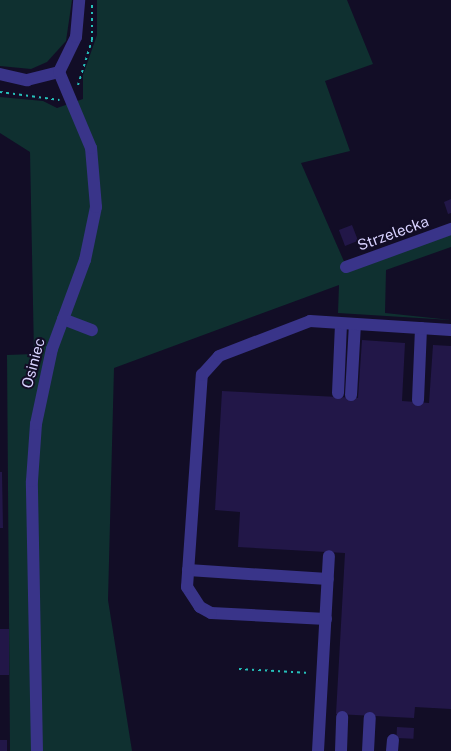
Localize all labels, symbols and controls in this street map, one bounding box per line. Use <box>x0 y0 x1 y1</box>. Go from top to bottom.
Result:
street label: Strzelecka <box>355 212 431 254</box>
street label: Osiniec <box>18 336 48 390</box>

